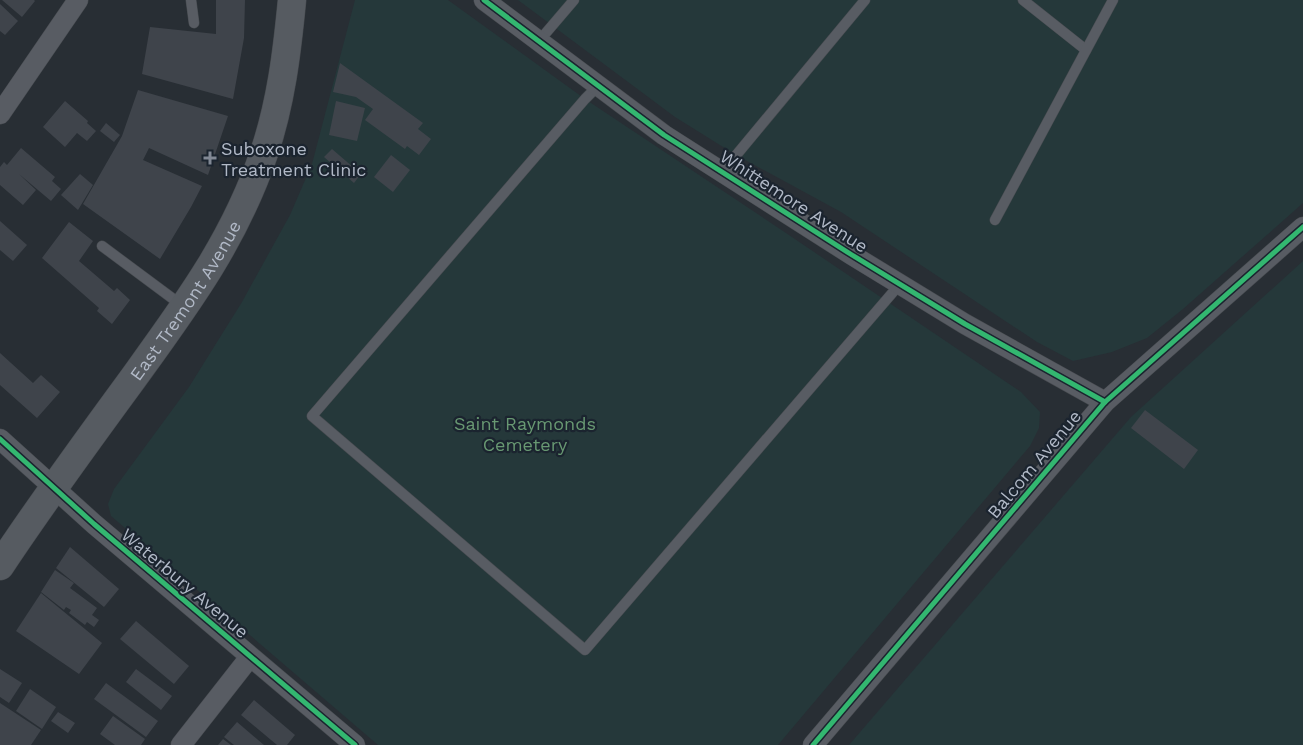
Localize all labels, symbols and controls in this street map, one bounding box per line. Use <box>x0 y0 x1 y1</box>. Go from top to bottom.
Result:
place label: Suboxone Treatment Clinic <box>221 138 366 180</box>
street label: Whittemore Avenue <box>716 145 872 257</box>
marker: Suboxone Treatment Clinic <box>203 151 217 165</box>
street label: East Tremont Avenue <box>125 217 245 384</box>
street label: Balcom Avenue <box>983 406 1085 522</box>
park label: Saint Raymonds Cemetery <box>454 413 596 455</box>
street label: Waterbury Avenue <box>117 524 253 642</box>

